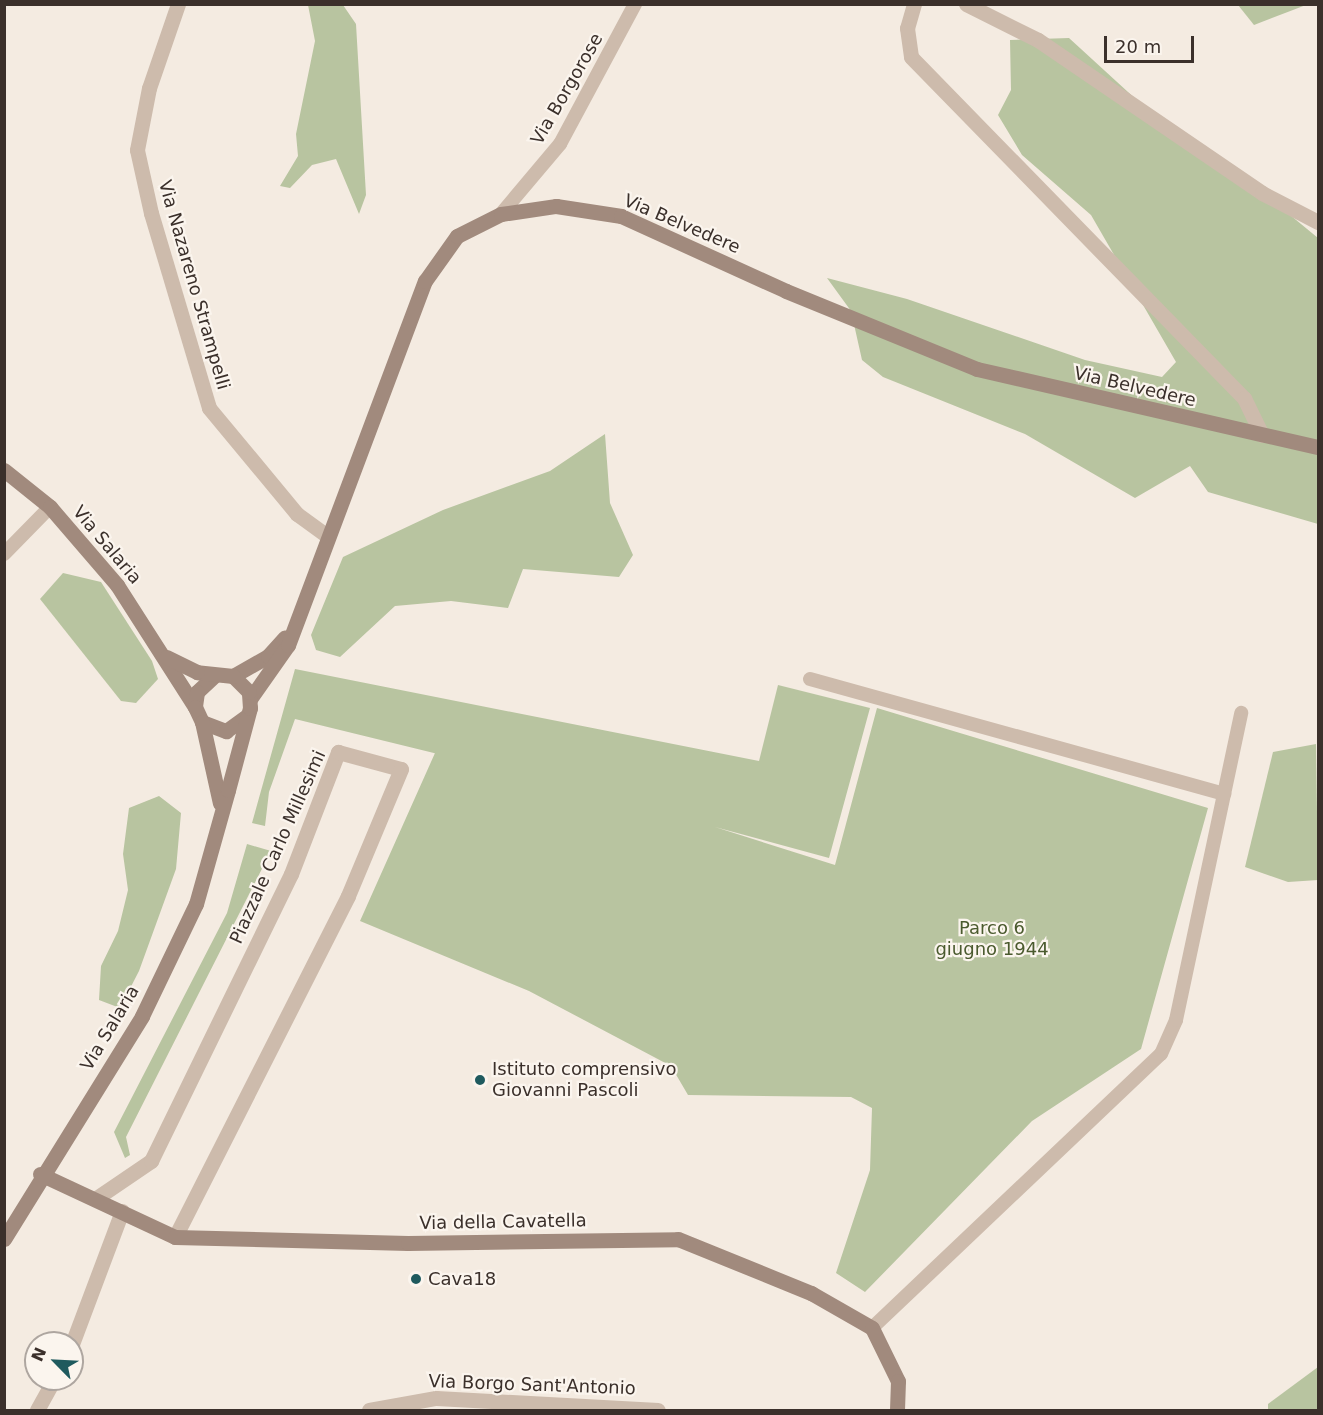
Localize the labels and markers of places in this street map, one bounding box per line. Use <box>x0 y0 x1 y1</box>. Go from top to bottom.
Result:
place label: Istituto comprensivo Giovanni Pascoli <box>492 1059 676 1102</box>
marker: Istituto comprensivo Giovanni Pascoli <box>473 1073 487 1087</box>
place label: Cava18 <box>428 1268 496 1290</box>
marker: Cava18 <box>409 1272 423 1286</box>

